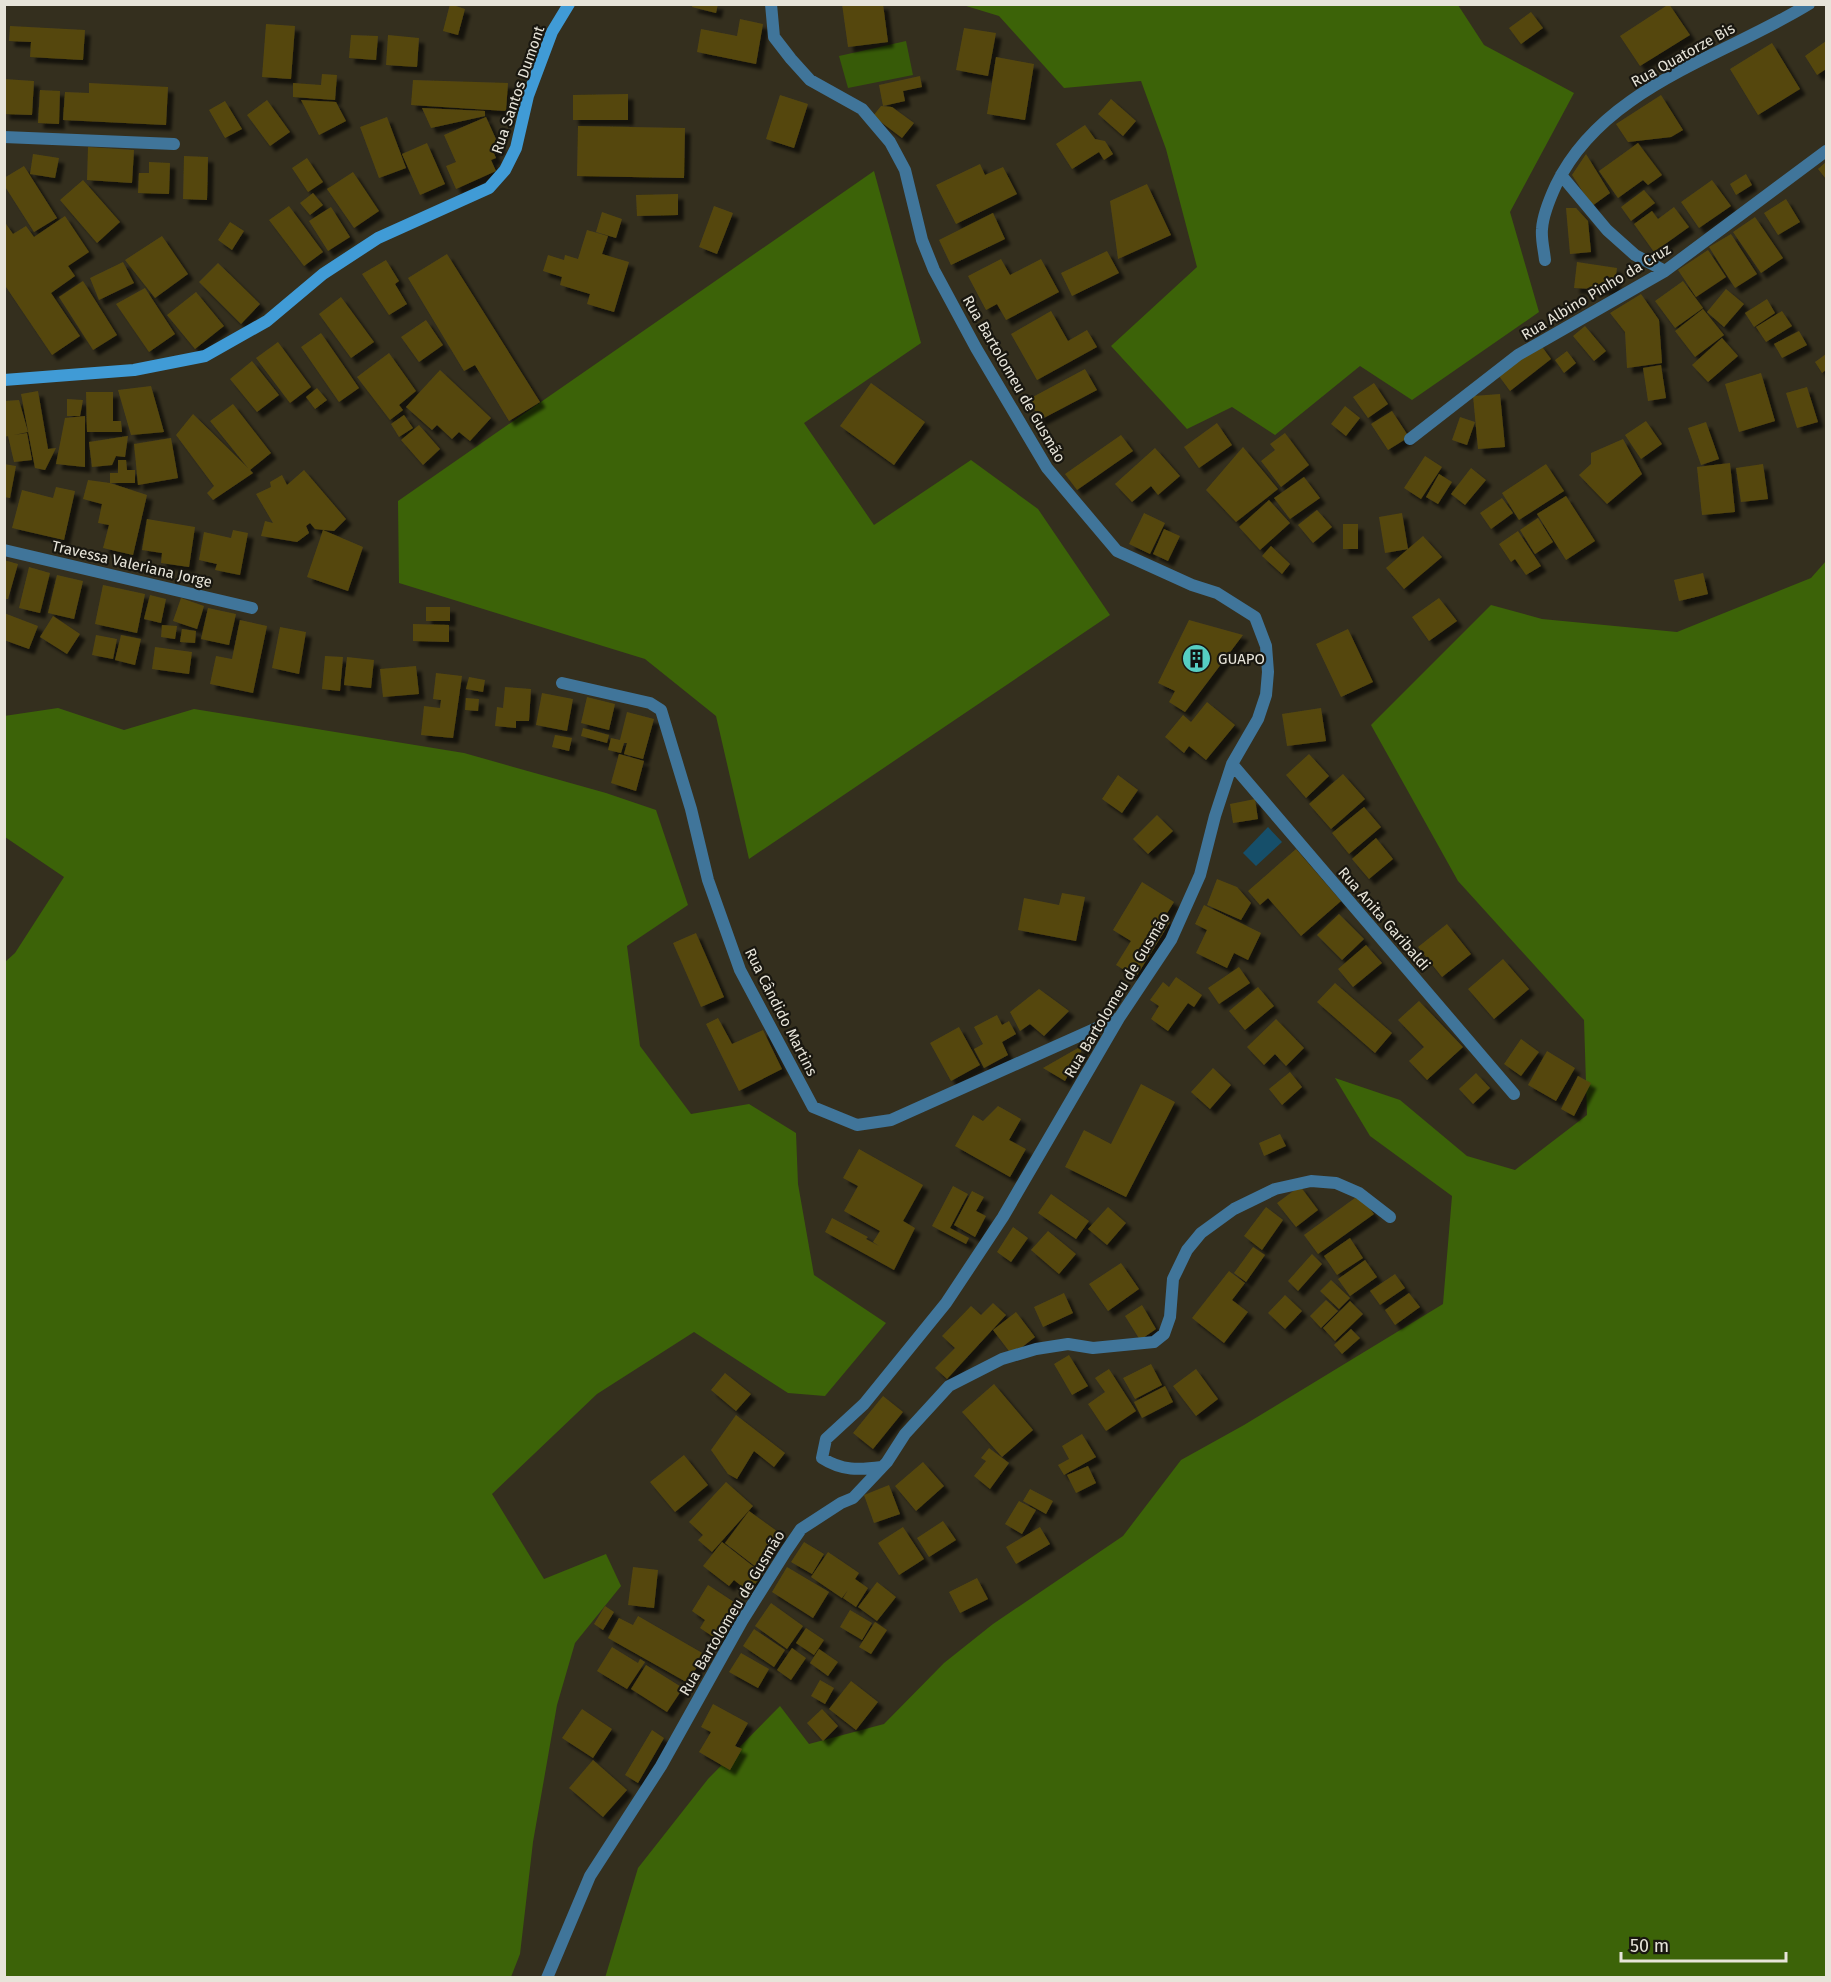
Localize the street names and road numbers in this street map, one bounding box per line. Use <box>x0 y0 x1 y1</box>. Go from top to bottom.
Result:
street label: Rua Quatorze Bis <box>1628 19 1738 91</box>
street label: Rua Santos Dumont <box>488 23 549 156</box>
street label: Rua Albino Pinho da Cruz <box>1518 240 1674 344</box>
street label: Rua Bartolomeu de Gusmão <box>959 292 1069 466</box>
street label: Travessa Valeriana Jorge <box>50 537 214 591</box>
street label: Rua Anita Garibaldi <box>1334 864 1434 974</box>
street label: Rua Bartolomeu de Gusmão <box>1060 909 1174 1081</box>
street label: Rua Cândido Martins <box>741 945 821 1079</box>
street label: Rua Bartolomeu de Gusmão <box>675 1527 789 1699</box>

